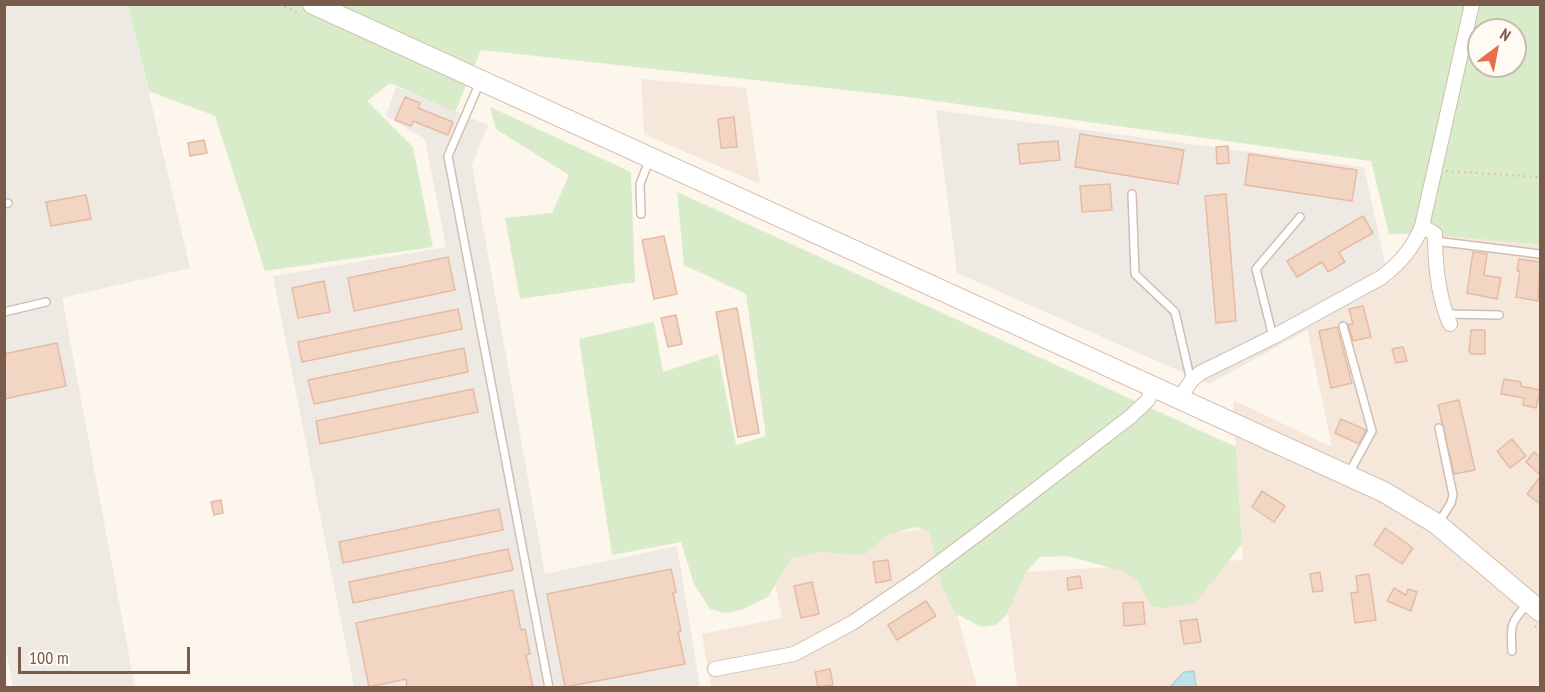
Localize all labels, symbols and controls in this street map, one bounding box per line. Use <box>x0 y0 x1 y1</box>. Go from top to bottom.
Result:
north arrow <box>1467 18 1527 78</box>
text: N <box>1497 24 1514 45</box>
scale bar <box>21 635 194 673</box>
text: 100 m <box>29 646 69 669</box>

